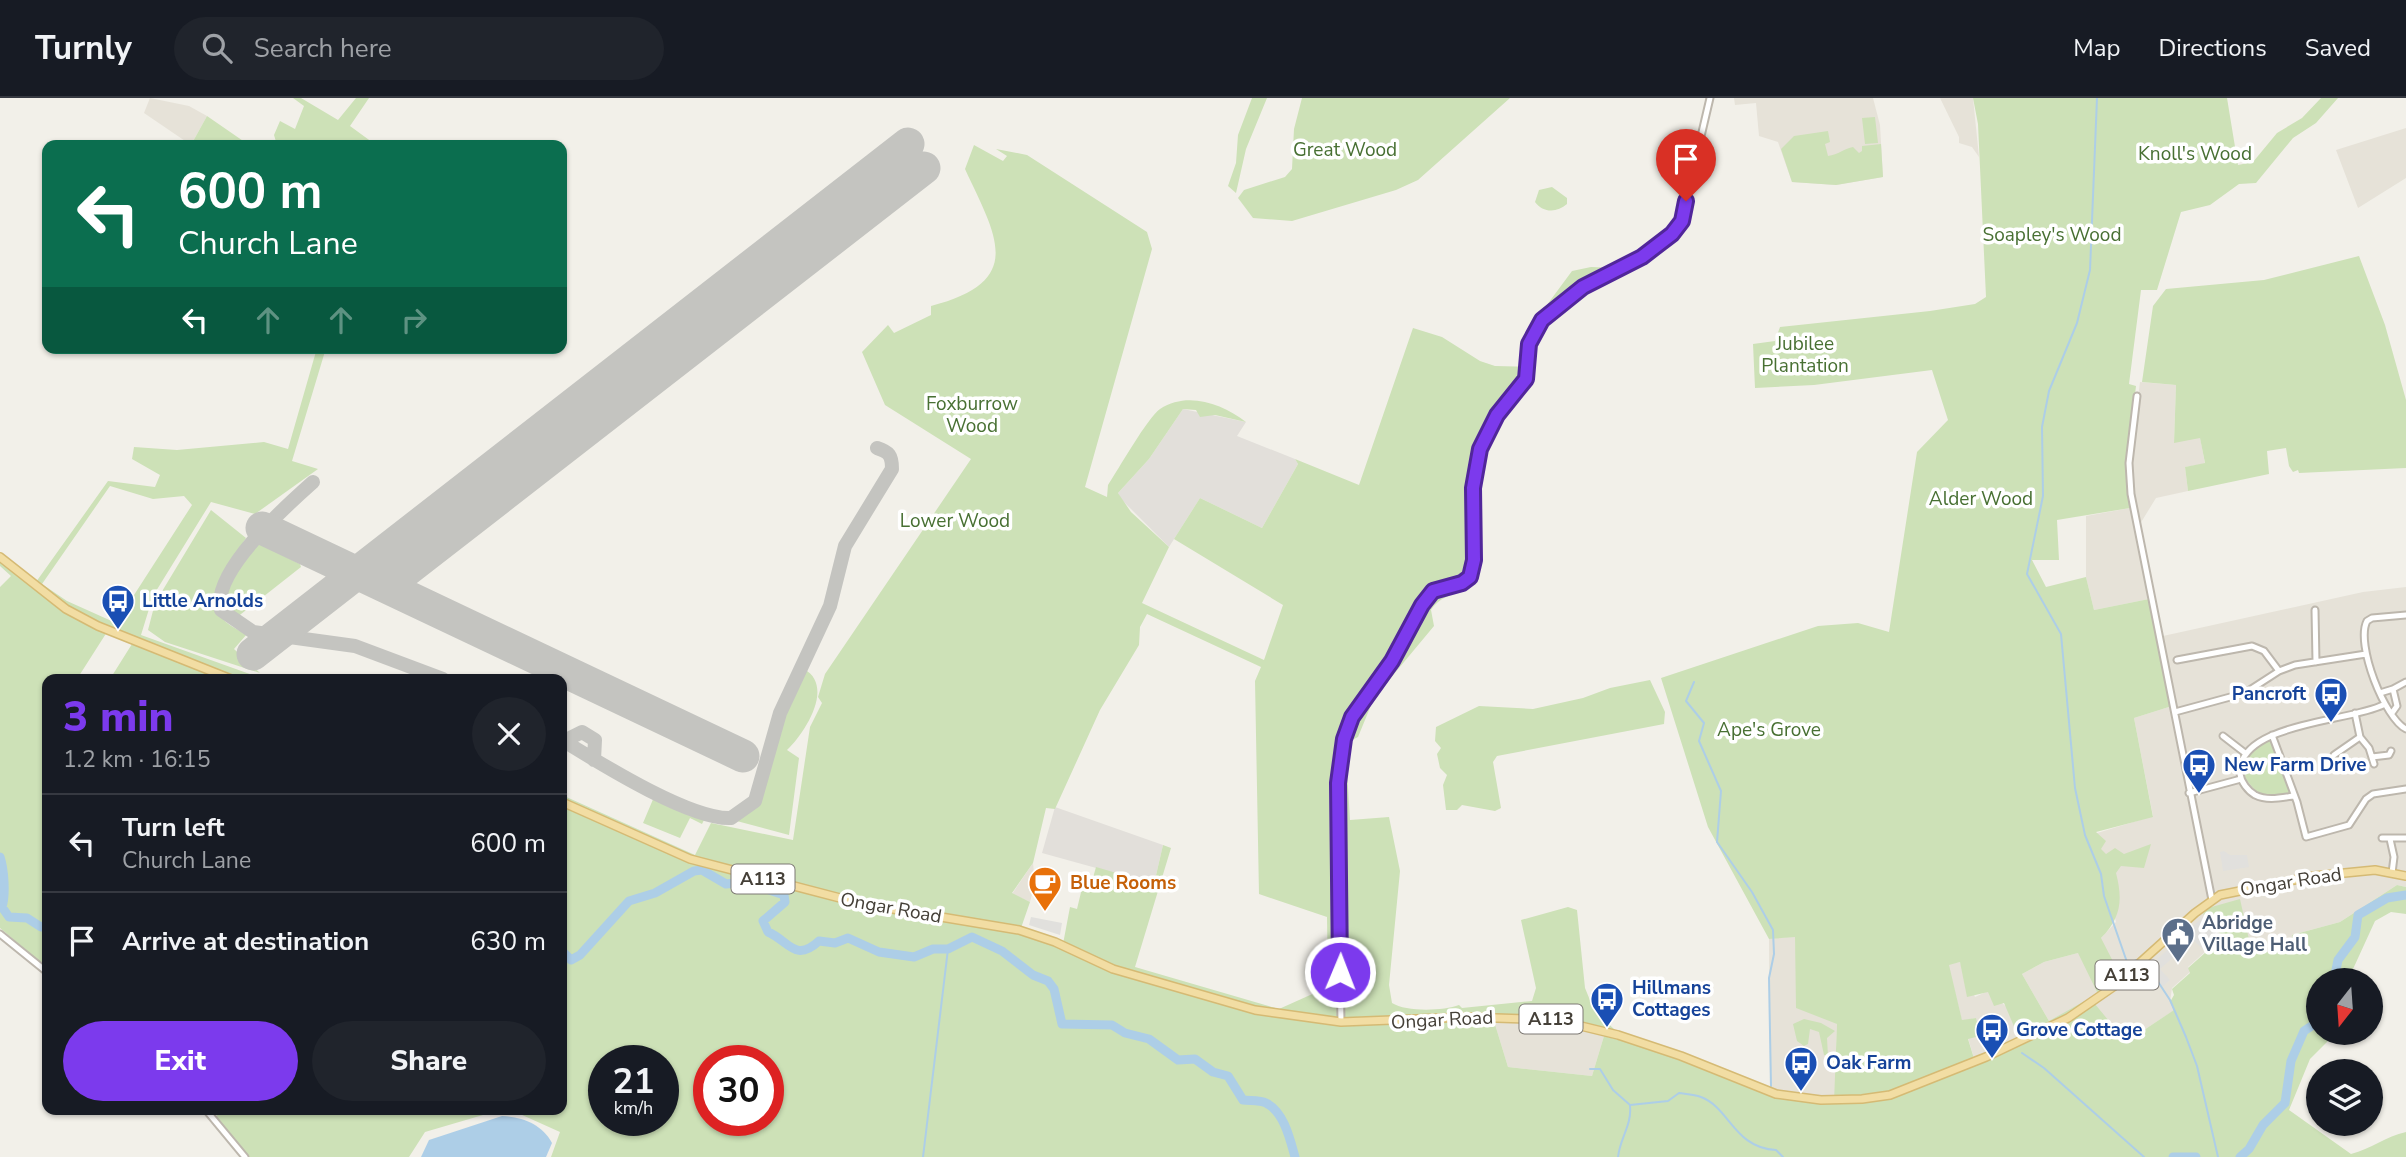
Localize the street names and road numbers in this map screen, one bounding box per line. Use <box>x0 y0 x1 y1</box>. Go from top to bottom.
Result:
street label: Ongar Road <box>2238 861 2344 903</box>
road number: A113 <box>732 864 794 894</box>
street label: Ongar Road <box>838 886 944 930</box>
road number: A113 <box>2096 960 2158 990</box>
street label: Ongar Road <box>1390 1004 1494 1036</box>
road number: A113 <box>1520 1004 1582 1034</box>

